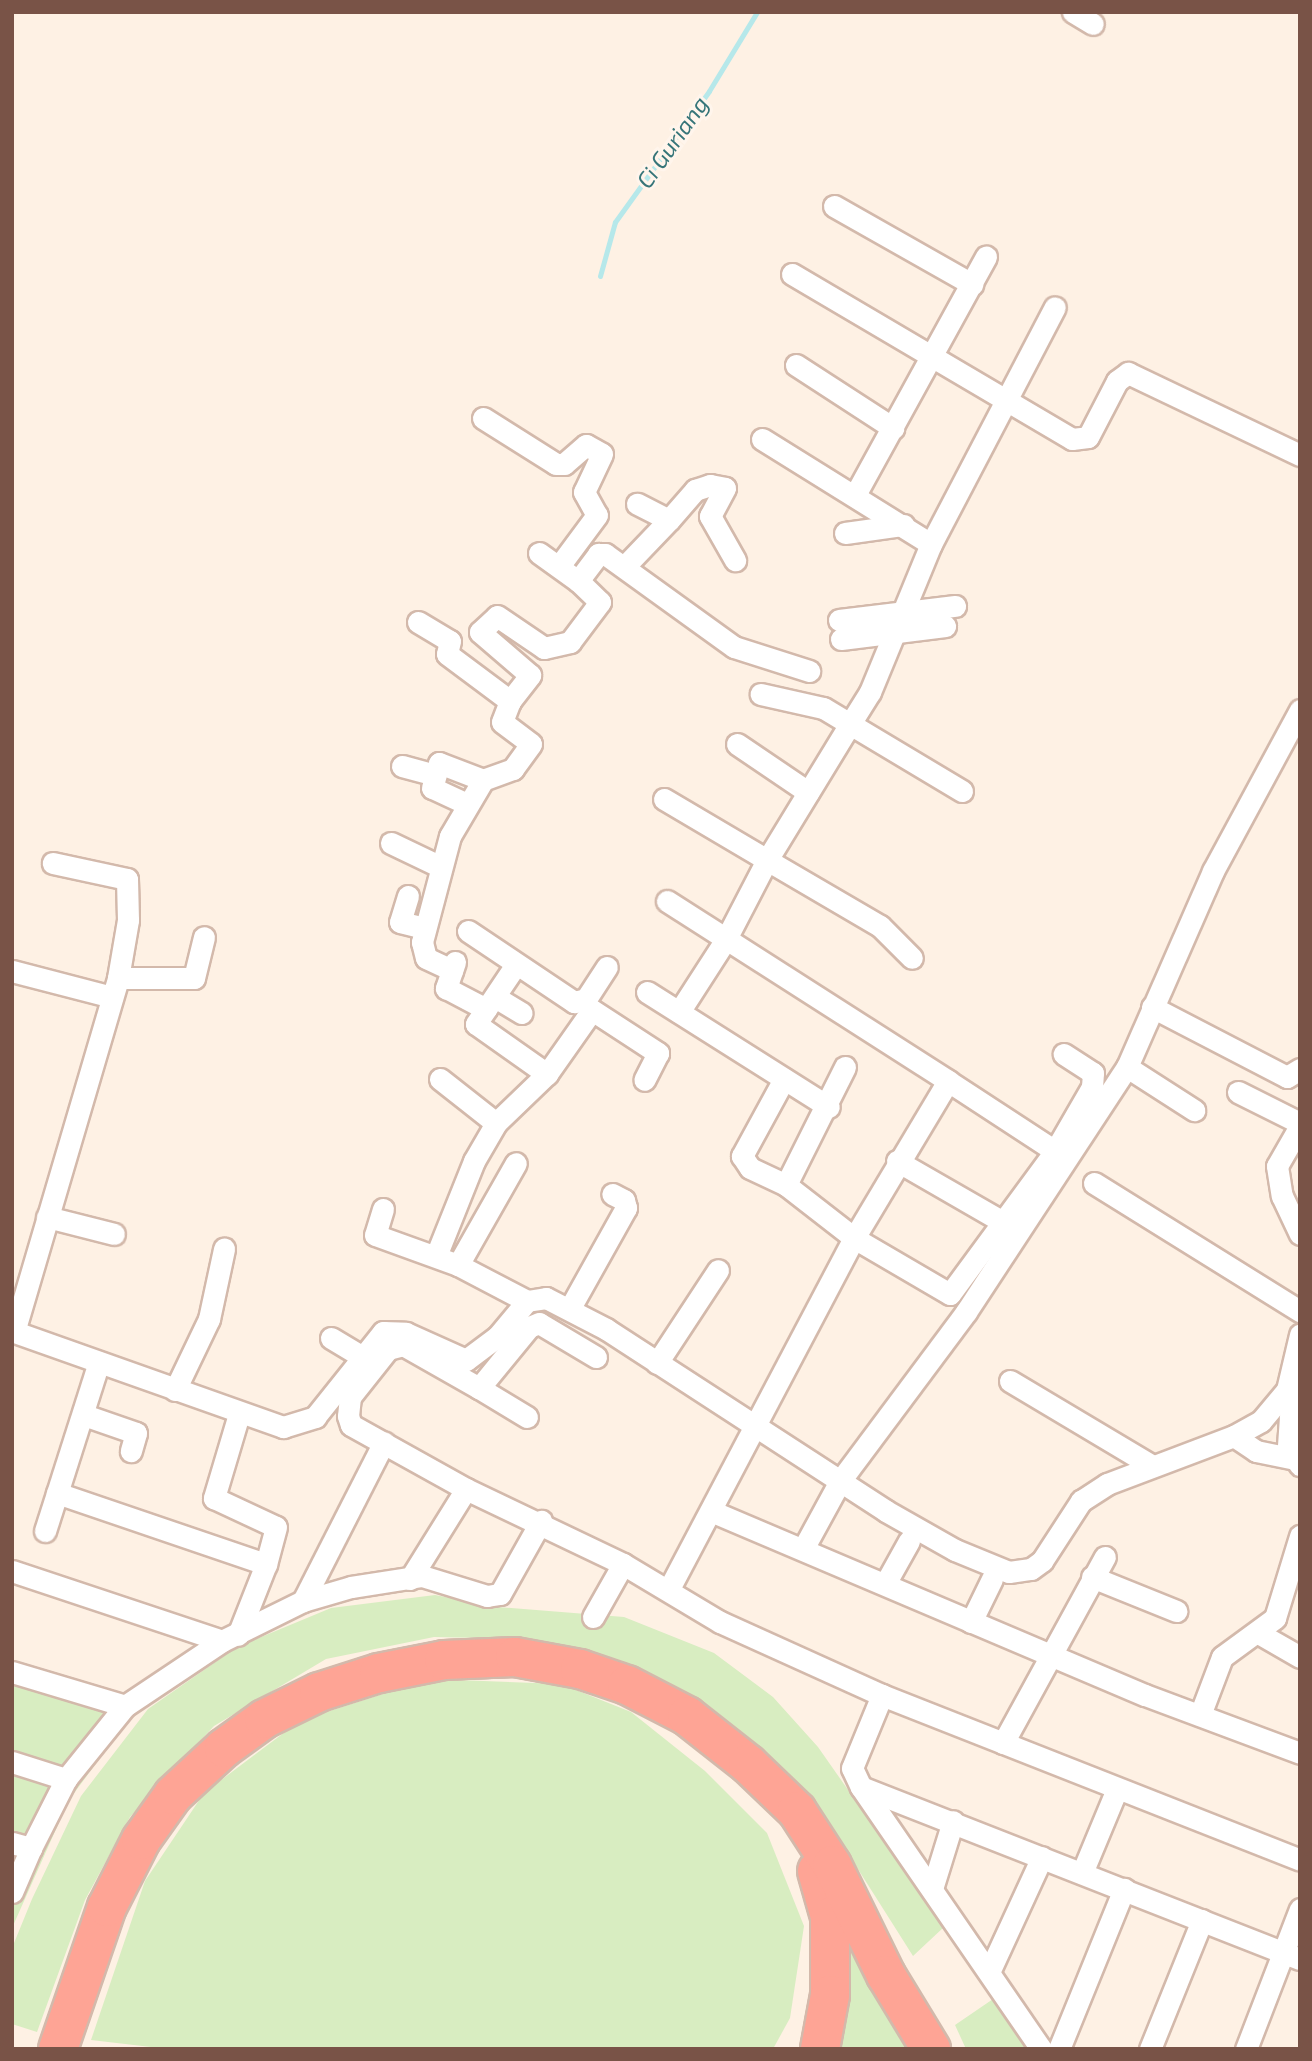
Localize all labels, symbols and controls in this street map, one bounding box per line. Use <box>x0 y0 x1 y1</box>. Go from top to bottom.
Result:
water label: Ci Guriang <box>630 91 714 193</box>

